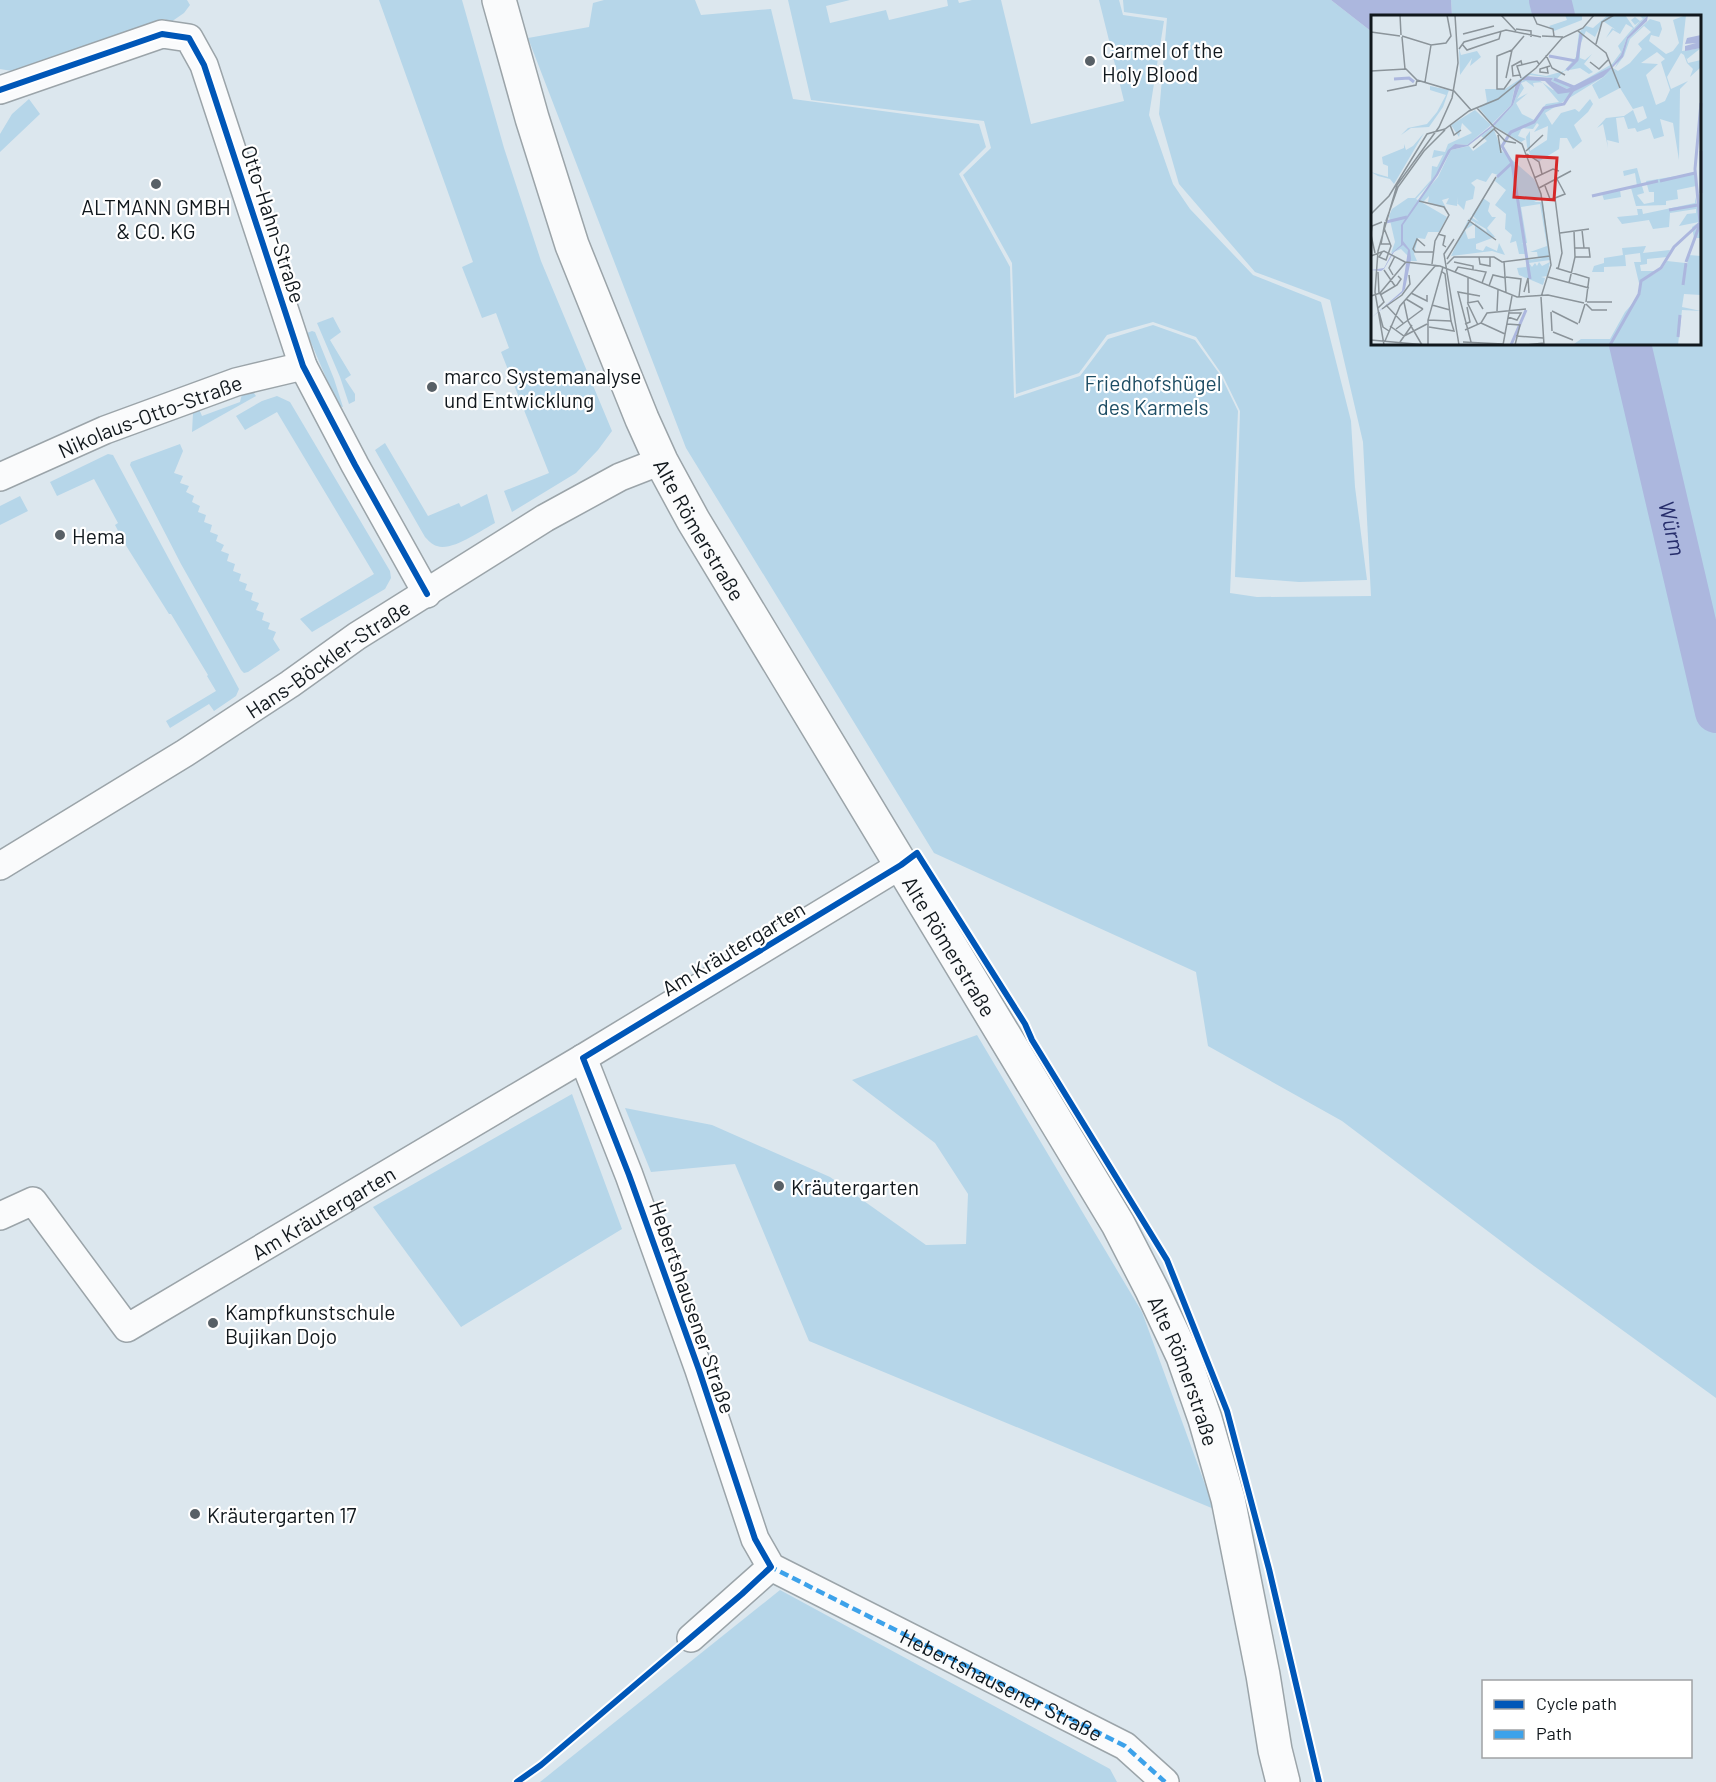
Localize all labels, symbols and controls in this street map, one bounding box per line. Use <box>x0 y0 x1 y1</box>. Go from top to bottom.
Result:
inset map <box>1371 15 1701 345</box>
place label: Carmel of the Holy Blood <box>1102 37 1223 86</box>
marker: Carmel of the Holy Blood <box>1083 54 1097 68</box>
street label: Otto-Hahn-Straße <box>237 142 311 306</box>
marker: ALTMANN GMBH & CO. KG <box>149 177 163 191</box>
place label: ALTMANN GMBH & CO. KG <box>81 194 231 243</box>
place label: marco Systemanalyse und Entwicklung <box>444 363 641 412</box>
street label: Nikolaus-Otto-Straße <box>54 369 245 462</box>
park label: Friedhofshügel des Karmels <box>1085 370 1221 419</box>
marker: marco Systemanalyse und Entwicklung <box>425 380 439 394</box>
street label: Alte Römerstraße <box>650 454 751 605</box>
water label: Würm <box>1654 498 1692 558</box>
place label: Hema <box>72 523 125 548</box>
marker: Hema <box>53 528 67 542</box>
street label: Hans-Böckler-Straße <box>241 594 414 722</box>
street label: Alte Römerstraße <box>898 871 1002 1021</box>
street label: Am Kräutergarten <box>657 895 809 1001</box>
street label: Am Kräutergarten <box>247 1160 399 1264</box>
place label: Kräutergarten <box>791 1174 919 1199</box>
marker: Kräutergarten <box>772 1179 786 1193</box>
street label: Hebertshausener Straße <box>645 1197 741 1417</box>
street label: Alte Römerstraße <box>1144 1291 1224 1448</box>
place label: Kampfkunstschule Bujikan Dojo <box>225 1299 395 1348</box>
marker: Kampfkunstschule Bujikan Dojo <box>206 1316 220 1330</box>
place label: Kräutergarten 17 <box>207 1502 357 1527</box>
marker: Kräutergarten 17 <box>188 1507 202 1521</box>
street label: Hebertshausener Straße <box>897 1622 1107 1745</box>
legend <box>1482 1680 1692 1758</box>
text: Cycle path <box>1536 1692 1617 1714</box>
text: Path <box>1536 1722 1572 1744</box>

